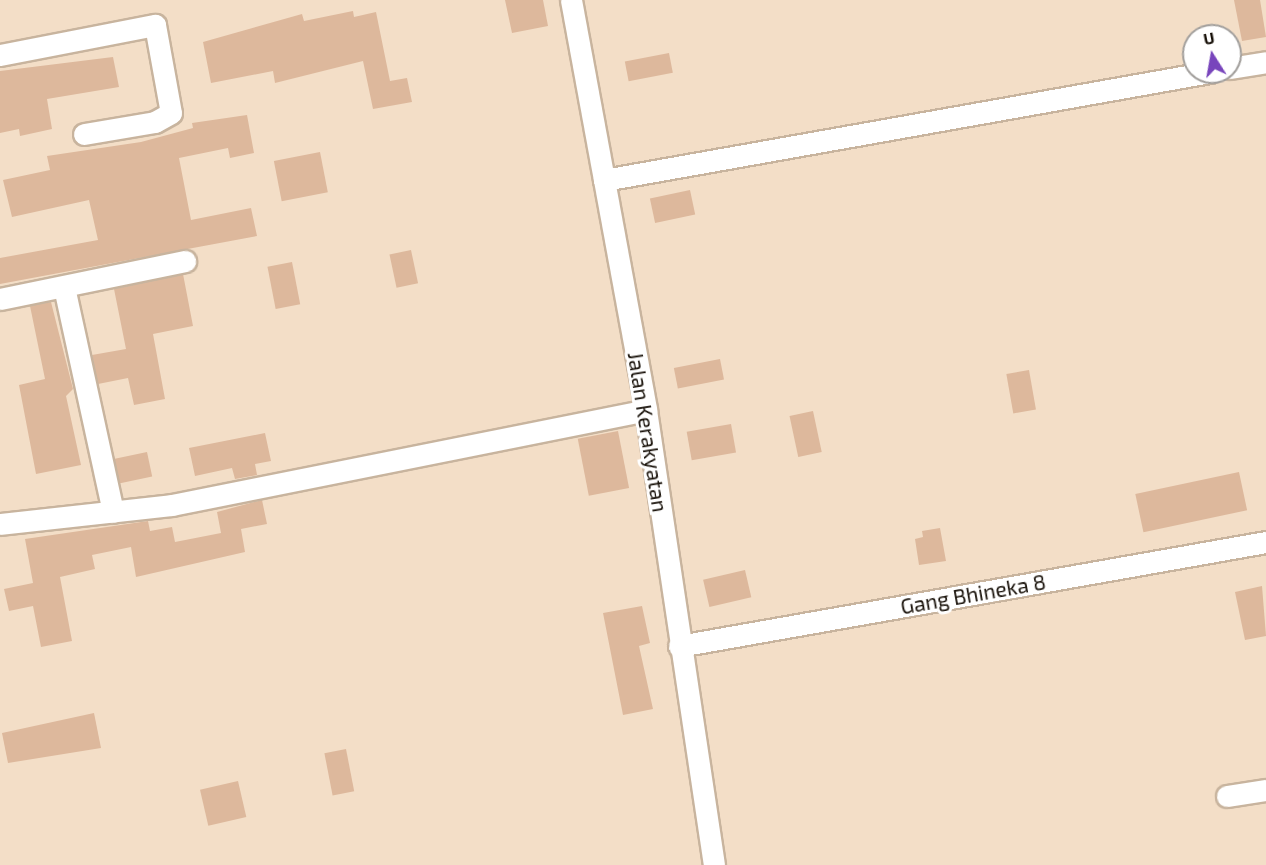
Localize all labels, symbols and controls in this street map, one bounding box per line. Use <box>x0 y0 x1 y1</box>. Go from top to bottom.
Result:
north arrow <box>1182 24 1242 84</box>
text: U <box>1202 27 1216 48</box>
street label: Jalan Kerakyatan <box>623 350 673 514</box>
street label: Gang Bhineka 8 <box>898 569 1048 619</box>

